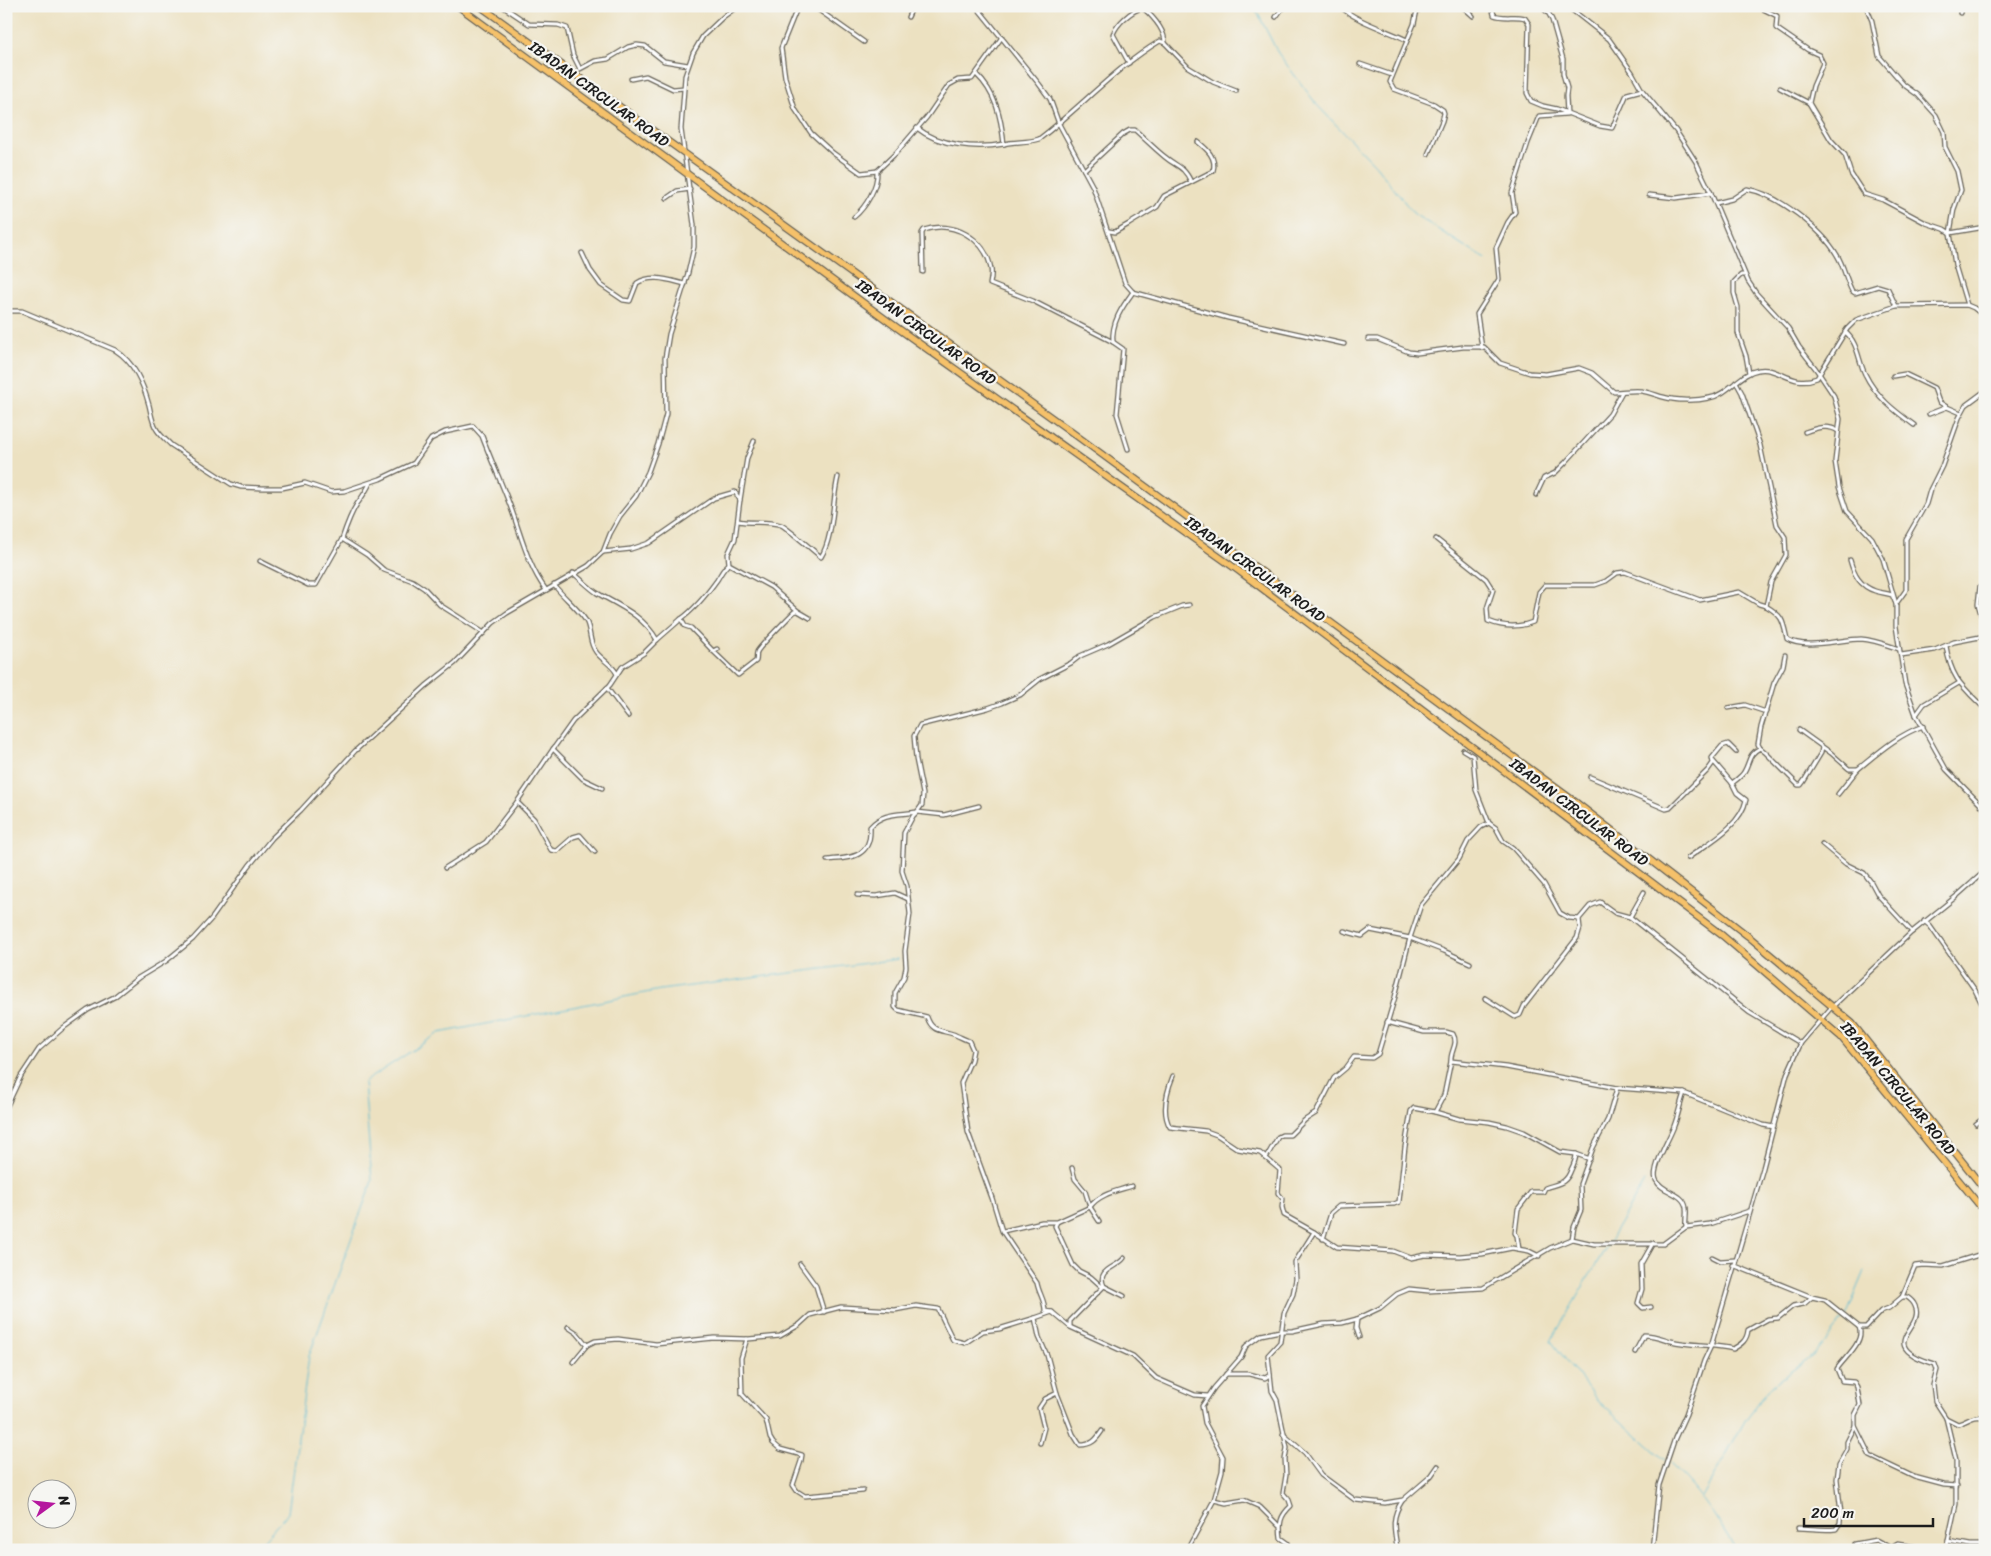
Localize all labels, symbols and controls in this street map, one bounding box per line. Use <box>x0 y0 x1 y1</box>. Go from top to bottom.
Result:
street label: IBADAN CIRCULAR ROAD <box>522 33 675 154</box>
street label: IBADAN CIRCULAR ROAD <box>849 271 1002 392</box>
street label: IBADAN CIRCULAR ROAD <box>1178 508 1331 629</box>
street label: IBADAN CIRCULAR ROAD <box>1503 750 1654 873</box>
street label: IBADAN CIRCULAR ROAD <box>1833 1014 1962 1161</box>
north arrow <box>28 1478 78 1528</box>
text: N <box>50 1492 77 1509</box>
scale bar <box>1804 1496 1932 1528</box>
text: 200 m <box>1811 1500 1855 1526</box>

